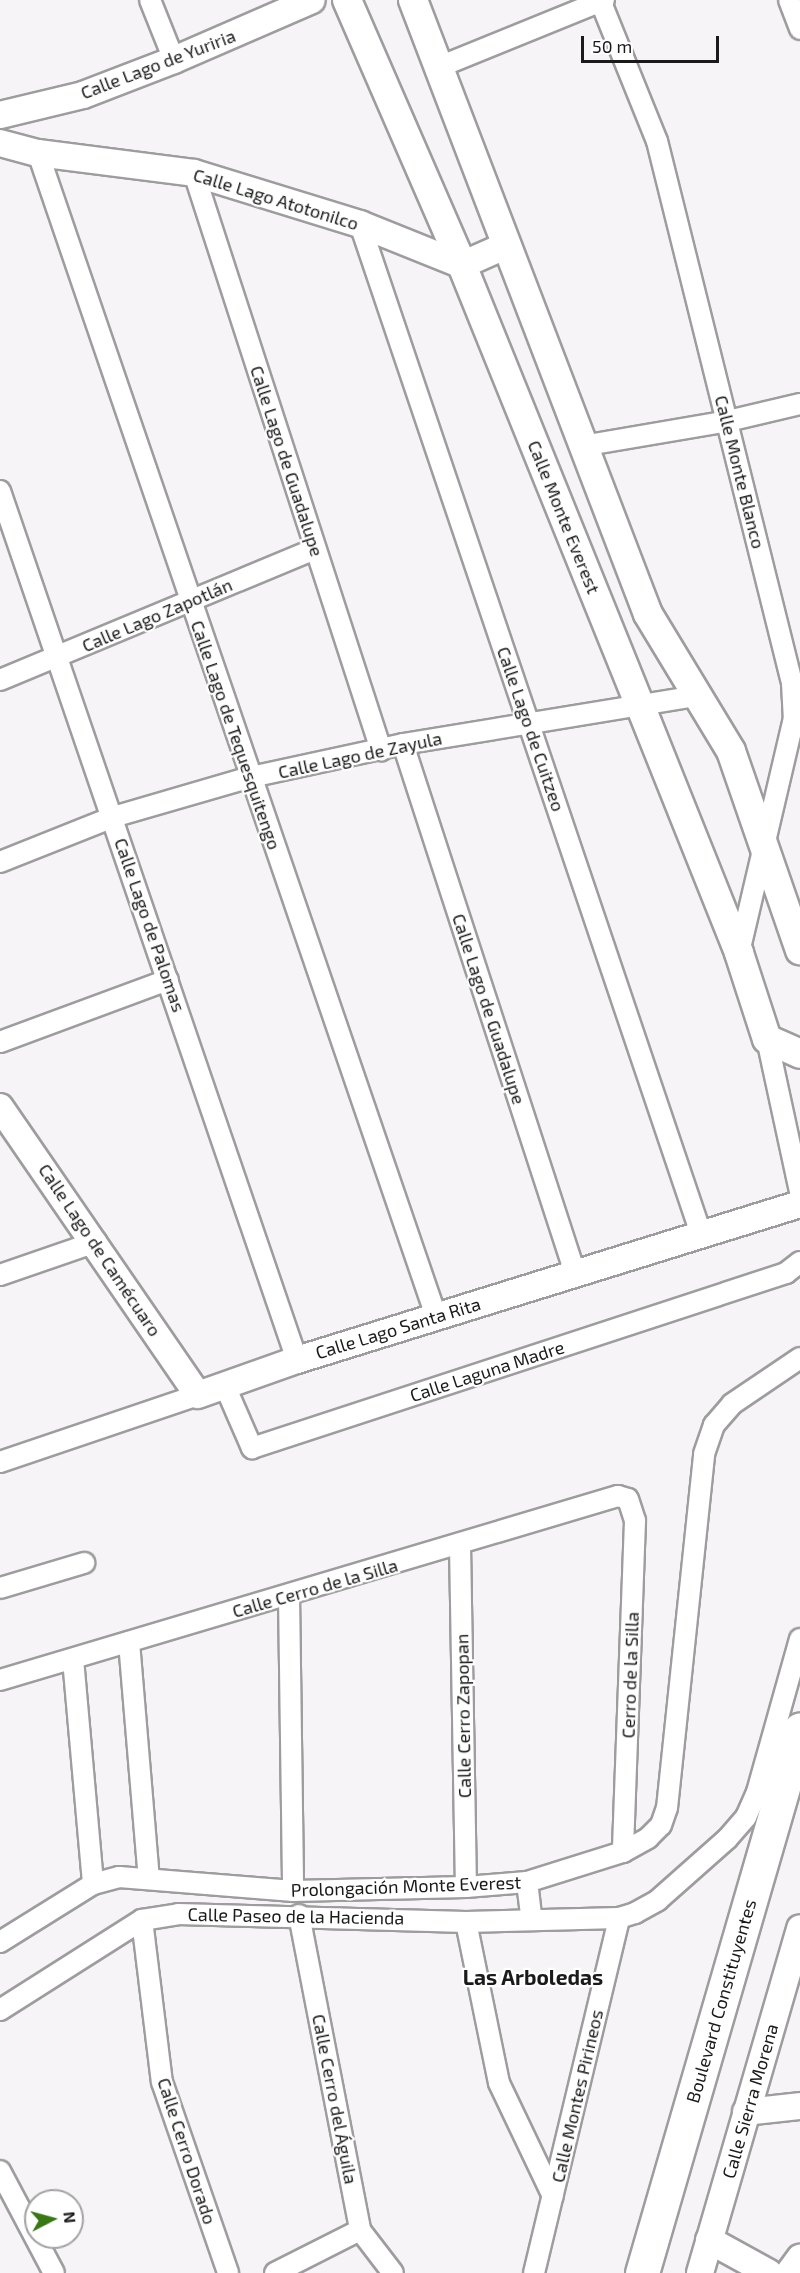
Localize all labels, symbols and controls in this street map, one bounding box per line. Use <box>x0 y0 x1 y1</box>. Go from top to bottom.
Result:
street label: Calle Lago de Yuriria <box>77 24 239 104</box>
scale bar <box>584 24 722 62</box>
text: 50 m <box>592 35 632 57</box>
street label: Calle Lago Atotonilco <box>191 164 361 234</box>
street label: Calle Lago de Guadalupe <box>246 363 328 559</box>
street label: Calle Monte Blanco <box>710 393 770 551</box>
street label: Calle Monte Everest <box>523 437 605 597</box>
street label: Calle Lago Zapotlán <box>79 574 235 656</box>
street label: Calle Lago de Tequesquitengo <box>186 617 286 853</box>
street label: Calle Lago de Cuitzeo <box>493 644 569 814</box>
street label: Calle Lago de Zayula <box>276 727 444 783</box>
street label: Calle Lago de Palomas <box>110 835 190 1015</box>
street label: Calle Lago de Guadalupe <box>448 911 530 1107</box>
street label: Calle Lago de Camécuaro <box>34 1160 166 1340</box>
street label: Calle Lago Santa Rita <box>313 1293 483 1363</box>
street label: Calle Laguna Madre <box>407 1336 567 1406</box>
street label: Calle Cerro de la Silla <box>230 1554 400 1622</box>
street label: Cerro de la Silla <box>617 1611 643 1739</box>
street label: Calle Cerro Zapopan <box>451 1634 475 1798</box>
street label: Prolongación Monte Everest <box>290 1871 522 1901</box>
street label: Boulevard Constituyentes <box>682 1897 760 2105</box>
street label: Calle Paseo de la Hacienda <box>187 1903 405 1929</box>
district label: Las Arboledas <box>463 1964 603 1990</box>
street label: Calle Montes Pirineos <box>547 2007 607 2185</box>
street label: Calle Cerro del Águila <box>308 2012 362 2186</box>
street label: Calle Sierra Morena <box>718 2021 782 2181</box>
street label: Calle Cerro Dorado <box>153 2075 221 2227</box>
north arrow <box>24 2189 84 2249</box>
text: N <box>60 2211 80 2224</box>

